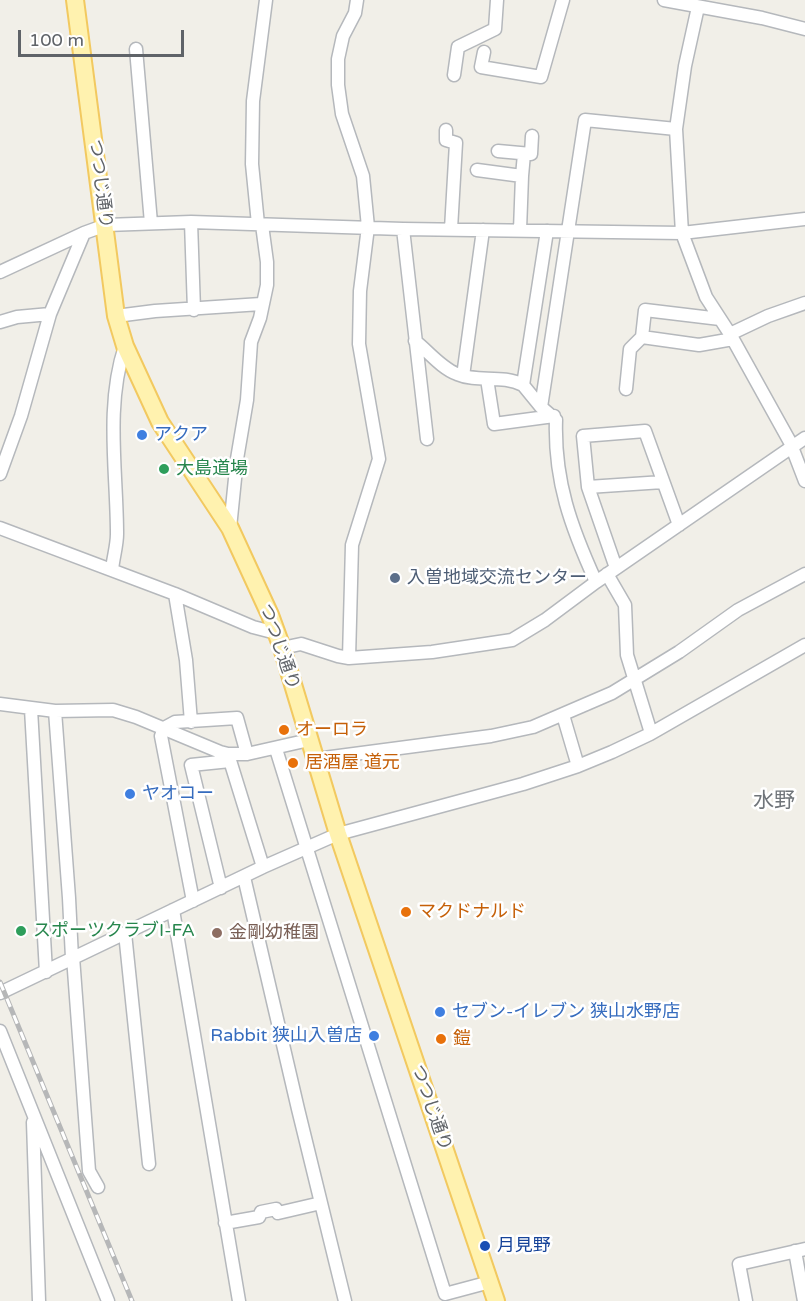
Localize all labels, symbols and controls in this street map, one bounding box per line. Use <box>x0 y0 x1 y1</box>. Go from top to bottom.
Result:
scale bar <box>21 18 188 56</box>
text: 100 m <box>29 29 84 51</box>
street label: つつじ通り <box>84 138 116 230</box>
place label: アクア <box>154 424 208 446</box>
marker: アクア <box>135 428 149 442</box>
place label: 大島道場 <box>176 458 248 480</box>
marker: 大島道場 <box>157 462 171 476</box>
place label: 入曽地域交流センター <box>407 567 587 589</box>
marker: 入曽地域交流センター <box>388 571 402 585</box>
street label: つつじ通り <box>254 601 304 693</box>
place label: オーロラ <box>296 719 368 741</box>
marker: オーロラ <box>277 723 291 737</box>
place label: 居酒屋 道元 <box>305 752 400 774</box>
marker: 居酒屋 道元 <box>286 756 300 770</box>
place label: ヤオコー <box>142 783 214 805</box>
marker: ヤオコー <box>123 787 137 801</box>
district label: 水野 <box>753 788 795 814</box>
place label: マクドナルド <box>418 901 526 923</box>
marker: マクドナルド <box>399 905 413 919</box>
place label: スポーツクラブI-FA <box>33 920 195 942</box>
place label: 金剛幼稚園 <box>229 922 319 944</box>
marker: スポーツクラブI-FA <box>14 924 28 938</box>
marker: 金剛幼稚園 <box>210 926 224 940</box>
place label: セブン-イレブン 狭山水野店 <box>452 1001 680 1023</box>
marker: セブン-イレブン 狭山水野店 <box>433 1005 447 1019</box>
place label: Rabbit 狭山入曽店 <box>210 1025 362 1047</box>
place label: 鎧 <box>453 1028 471 1050</box>
marker: Rabbit 狭山入曽店 <box>367 1029 381 1043</box>
marker: 鎧 <box>434 1032 448 1046</box>
street label: つつじ通り <box>406 1062 456 1154</box>
place label: 月見野 <box>497 1235 551 1257</box>
marker: 月見野 <box>478 1239 492 1253</box>

